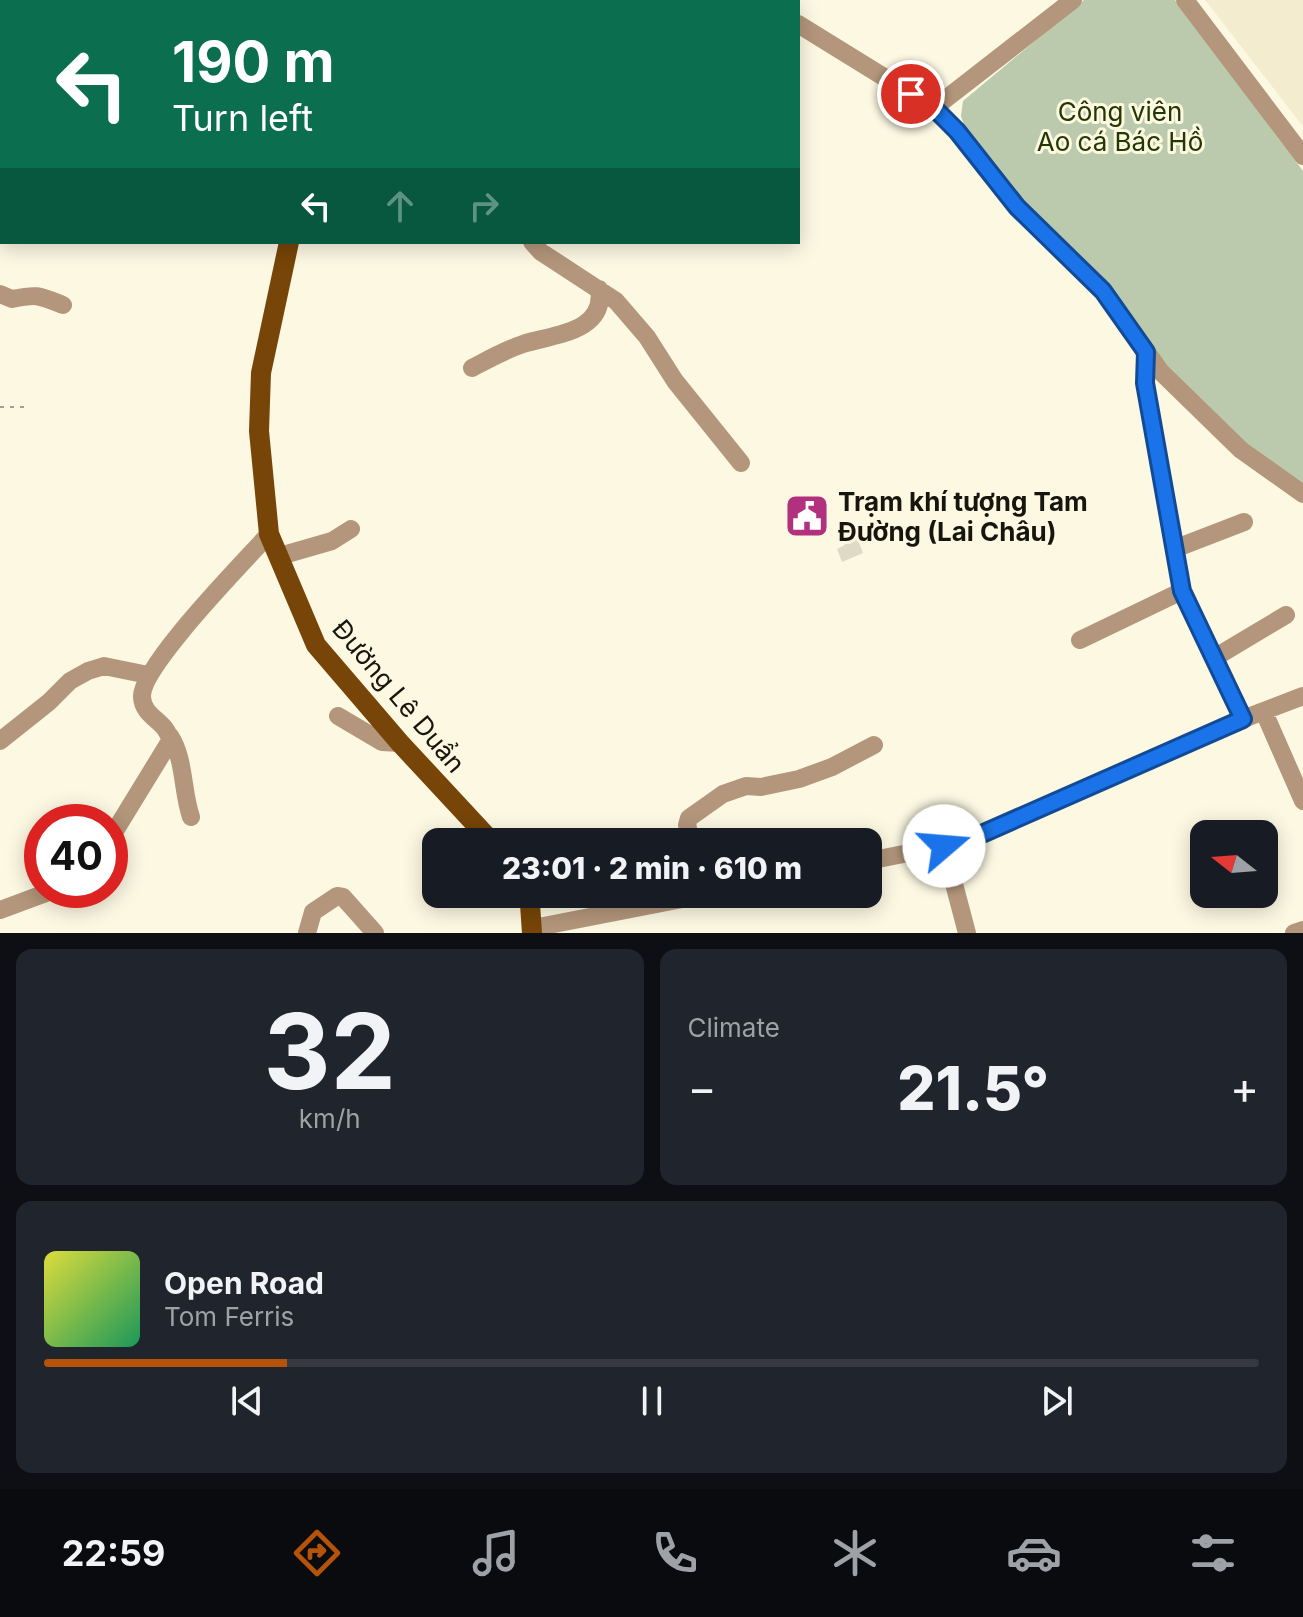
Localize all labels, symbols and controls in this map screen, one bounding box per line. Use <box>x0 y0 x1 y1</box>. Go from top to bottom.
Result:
text: 190 m <box>172 28 335 96</box>
icon: left <box>40 32 144 136</box>
pin <box>877 60 945 128</box>
icon: arrive <box>889 72 933 116</box>
text: Turn left <box>172 96 313 140</box>
park label: Công viên Ao cá Bác Hồ <box>1037 96 1203 157</box>
icon: left <box>294 184 338 228</box>
icon: ahead <box>378 184 422 228</box>
icon: right <box>462 184 506 228</box>
place label: Trạm khí tượng Tam Đường (Lai Châu) <box>838 486 1088 547</box>
public building icon: Trạm khí tượng Tam Đường (Lai Châu) <box>783 492 831 540</box>
street label: Đường Lê Duẩn <box>326 613 472 779</box>
speed limit sign: 40 <box>24 804 128 908</box>
position arrow <box>902 804 986 888</box>
north arrow <box>1190 820 1278 908</box>
map controls <box>1190 820 1278 908</box>
text: 23:01 · 2 min · 610 m <box>502 850 802 886</box>
text: 32 <box>263 988 396 1114</box>
text: Climate <box>688 1012 780 1043</box>
text: 21.5° <box>897 1052 1049 1124</box>
text: − <box>688 1061 717 1115</box>
text: + <box>1230 1061 1259 1115</box>
text: km/h <box>299 1103 361 1134</box>
text: Open Road <box>164 1265 324 1301</box>
text: Tom Ferris <box>164 1301 294 1332</box>
icon: previous <box>225 1379 269 1423</box>
icon: pause <box>630 1379 674 1423</box>
icon: next <box>1035 1379 1079 1423</box>
icon: directions <box>289 1525 345 1581</box>
icon: music <box>468 1525 524 1581</box>
icon: phone <box>647 1525 703 1581</box>
icon: climate <box>827 1525 883 1581</box>
icon: car <box>1006 1525 1062 1581</box>
icon: filters <box>1185 1525 1241 1581</box>
text: 22:59 <box>62 1531 165 1575</box>

